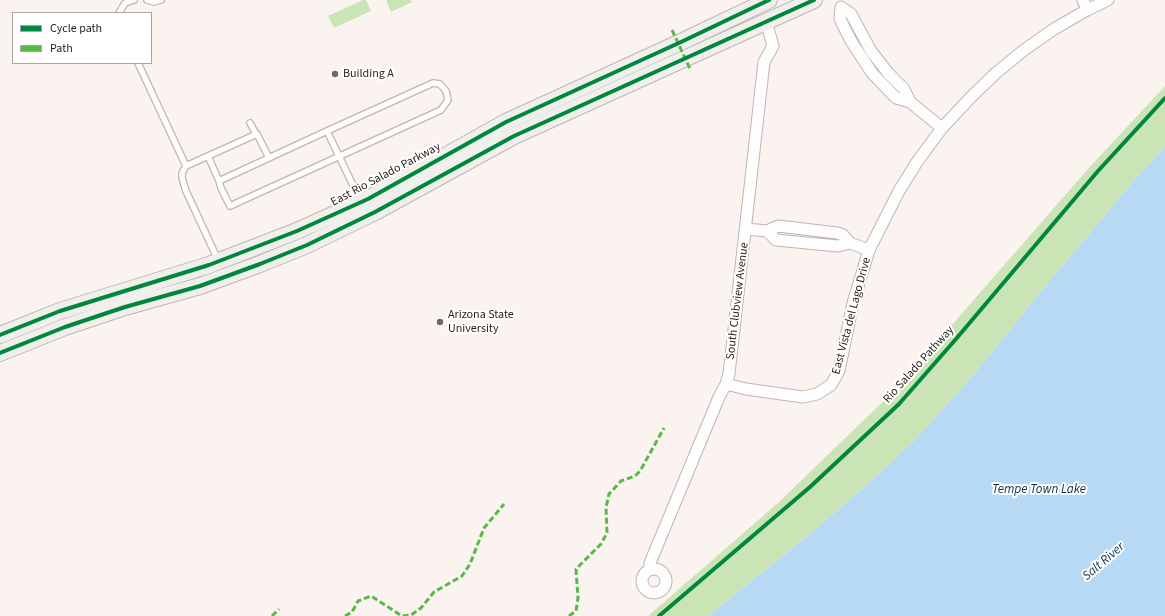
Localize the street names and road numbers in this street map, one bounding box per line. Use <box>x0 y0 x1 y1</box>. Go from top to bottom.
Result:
street label: East Rio Salado Parkway <box>329 140 443 210</box>
street label: South Clubview Avenue <box>724 242 752 360</box>
street label: East Vista del Lago Drive <box>829 256 875 376</box>
street label: Rio Salado Pathway <box>881 324 957 406</box>

